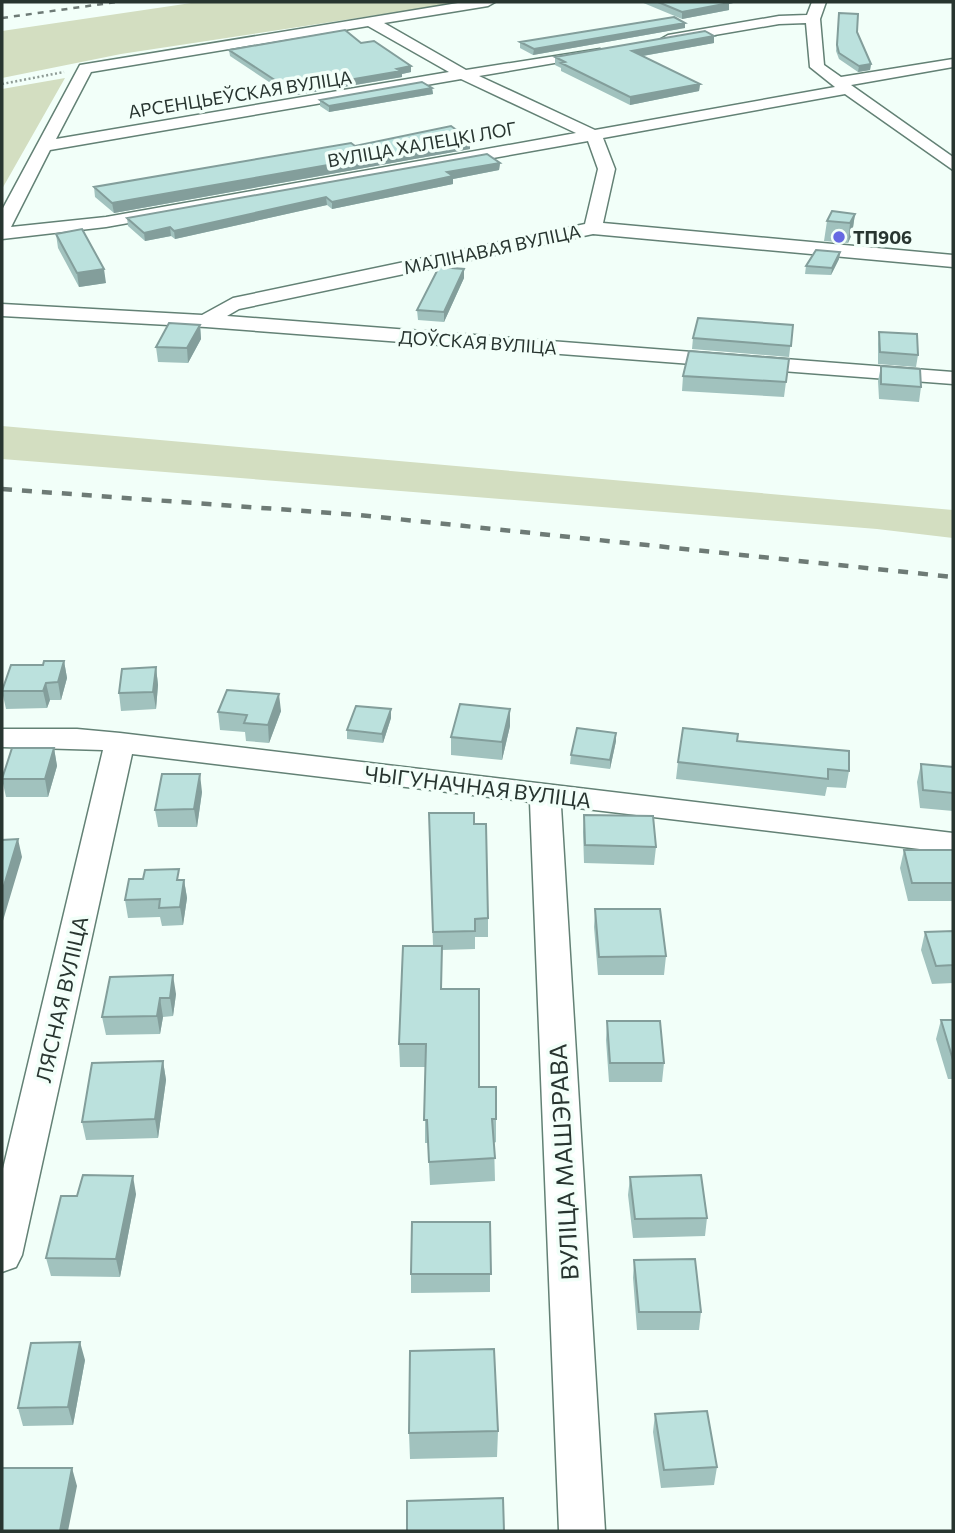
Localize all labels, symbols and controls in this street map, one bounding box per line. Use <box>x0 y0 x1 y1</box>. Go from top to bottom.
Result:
street label: АРСЕНЦЬЕЎСКАЯ ВУЛІЦА <box>127 65 353 123</box>
street label: ВУЛІЦА ХАЛЕЦКІ ЛОГ <box>326 117 518 171</box>
street label: МАЛІНАВАЯ ВУЛІЦА <box>402 220 582 278</box>
place label: ТП906 <box>853 226 912 248</box>
marker: ТП906 <box>831 229 847 245</box>
street label: ДОЎСКАЯ ВУЛІЦА <box>398 326 558 358</box>
street label: ЧЫГУНАЧНАЯ ВУЛІЦА <box>363 760 593 812</box>
street label: ЛЯСНАЯ ВУЛІЦА <box>30 913 92 1085</box>
street label: ВУЛІЦА МАШЭРАВА <box>542 1043 584 1281</box>

